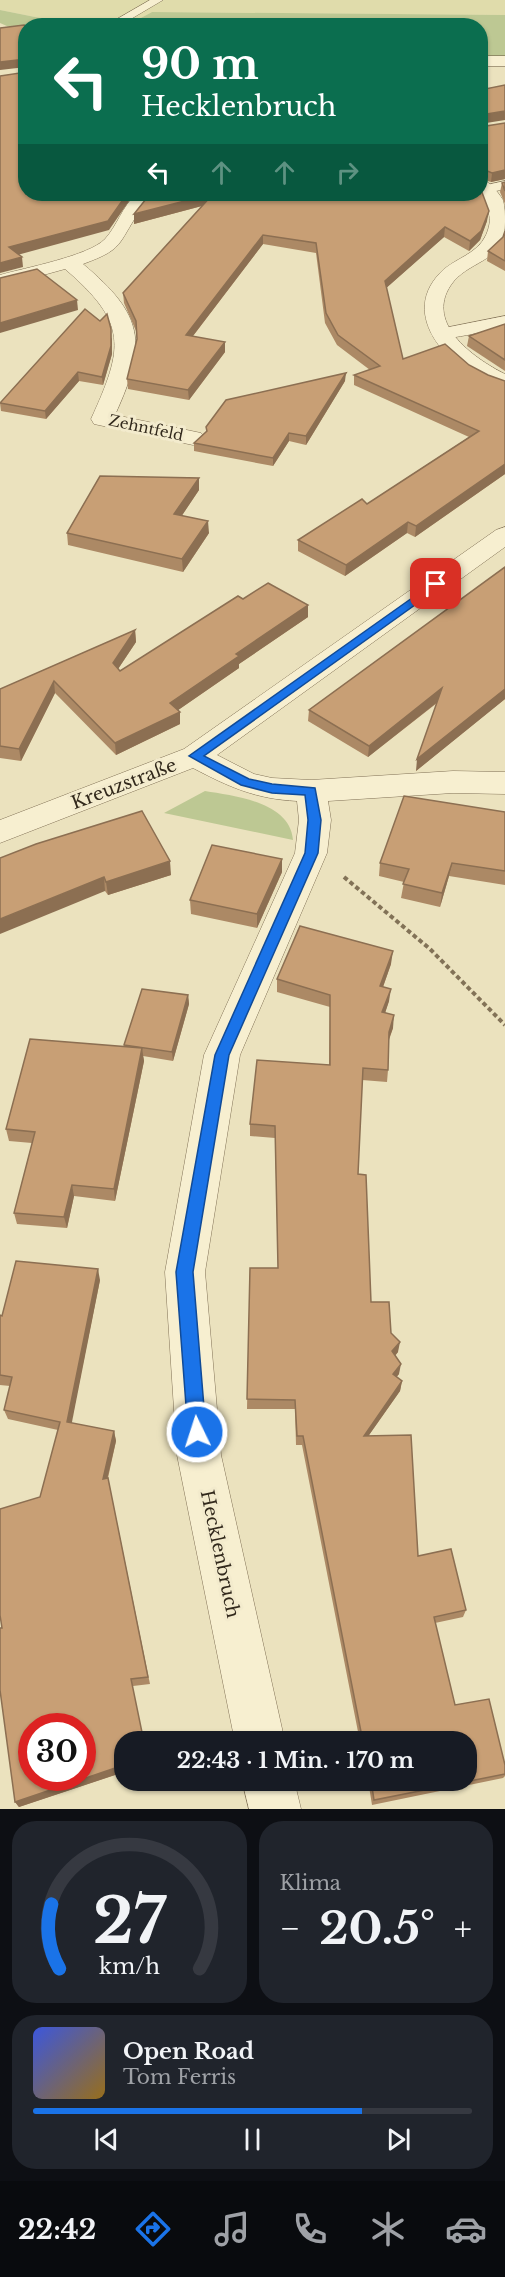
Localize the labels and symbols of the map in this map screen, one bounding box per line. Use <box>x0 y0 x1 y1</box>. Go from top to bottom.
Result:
street label: Zehntfeld <box>107 410 185 445</box>
pin <box>410 558 461 609</box>
street label: Kreuzstraße <box>68 754 180 814</box>
position arrow <box>165 1400 229 1464</box>
street label: Hecklenbruch <box>196 1488 244 1620</box>
speed limit sign: 30 <box>18 1713 96 1791</box>

